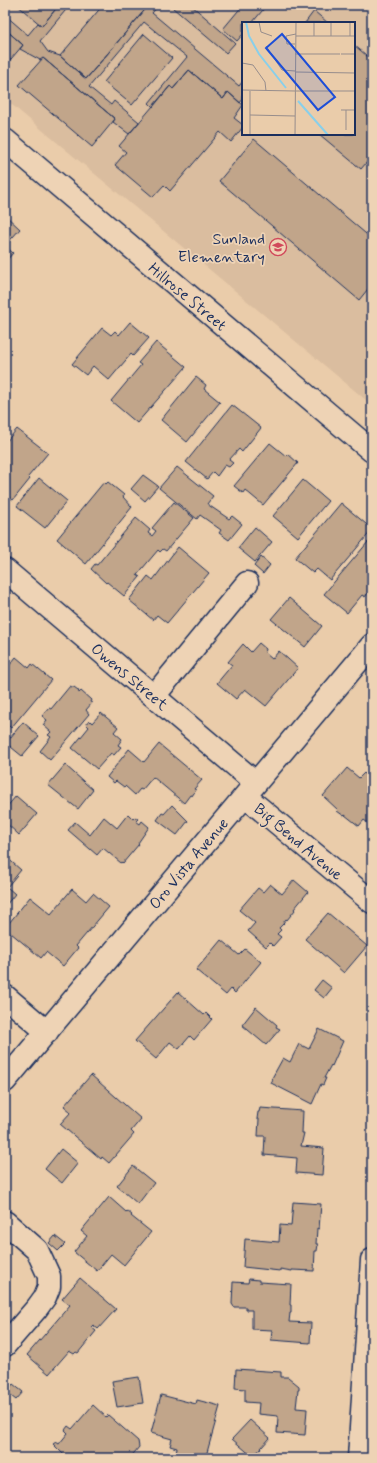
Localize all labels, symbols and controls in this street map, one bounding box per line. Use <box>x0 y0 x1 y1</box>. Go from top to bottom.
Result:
inset map <box>242 22 355 135</box>
place label: Sunland Elementary <box>178 229 265 268</box>
school or university icon: Sunland Elementary <box>268 237 288 257</box>
street label: Hillrose Street <box>143 258 231 336</box>
street label: Owens Street <box>86 639 172 716</box>
street label: Big Bend Avenue <box>249 799 347 887</box>
street label: Oro Vista Avenue <box>145 814 234 914</box>

